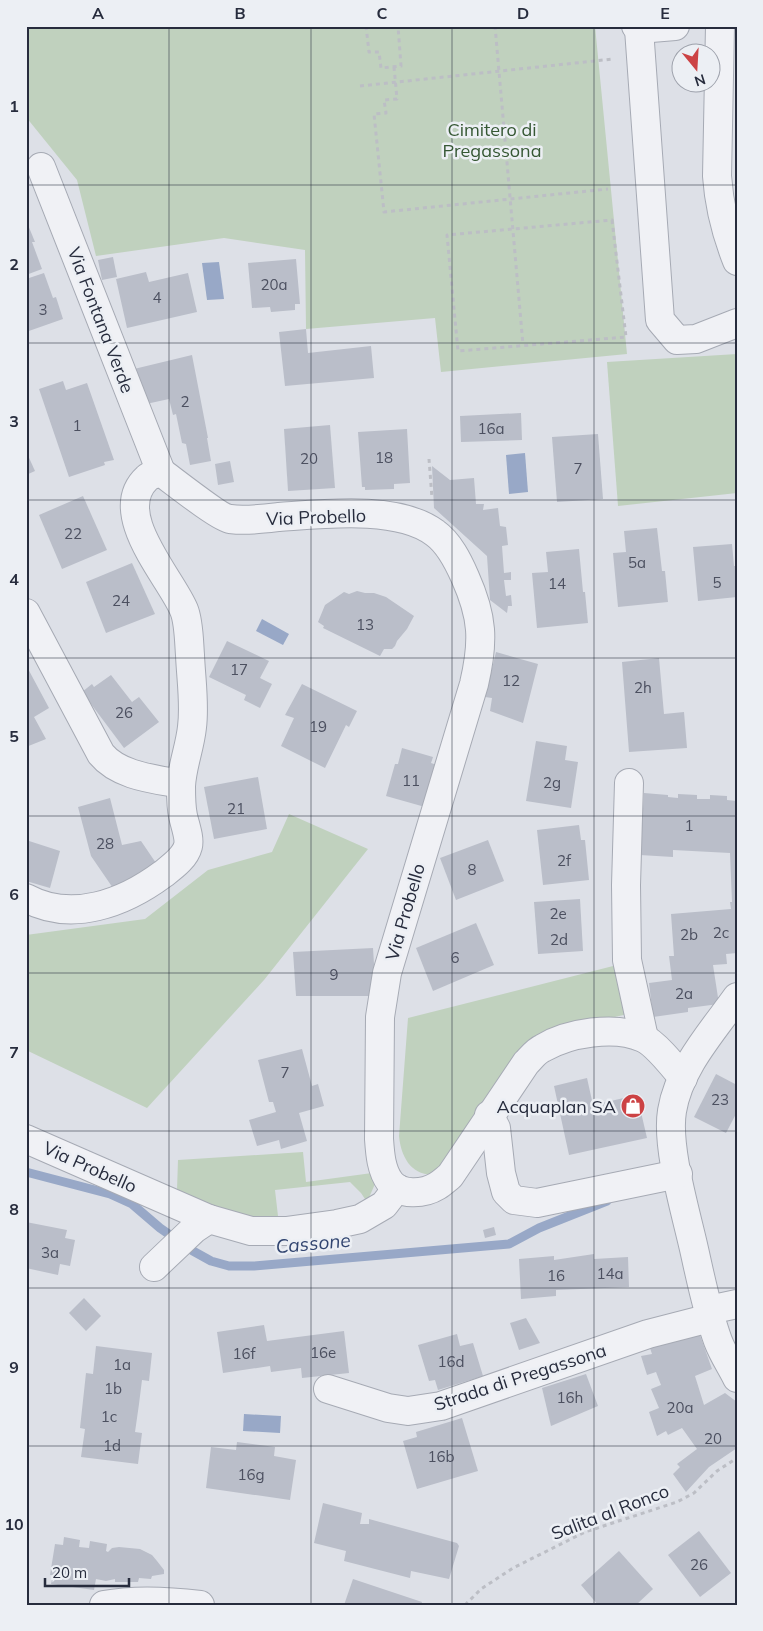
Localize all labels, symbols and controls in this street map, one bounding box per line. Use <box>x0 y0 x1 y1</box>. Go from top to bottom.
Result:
text: A <box>92 3 104 23</box>
text: B <box>234 3 246 23</box>
text: C <box>377 3 388 23</box>
text: D <box>517 3 529 23</box>
text: E <box>660 3 670 23</box>
north arrow <box>670 42 720 92</box>
text: N <box>692 70 708 91</box>
text: 1 <box>9 96 19 116</box>
park label: Cimitero di Pregassona <box>443 118 541 162</box>
street label: Via Fontana Verde <box>63 244 139 396</box>
text: 2 <box>9 254 19 274</box>
house number: 20a <box>260 275 288 294</box>
house number: 4 <box>152 288 162 307</box>
house number: 3 <box>38 300 48 319</box>
house number: 2 <box>180 392 190 411</box>
text: 3 <box>9 411 19 431</box>
house number: 1 <box>72 416 82 435</box>
house number: 16a <box>477 419 505 438</box>
house number: 18 <box>375 448 393 467</box>
house number: 20 <box>300 449 318 468</box>
house number: 7 <box>573 459 583 478</box>
street label: Via Probello <box>266 504 366 530</box>
house number: 22 <box>64 524 82 543</box>
house number: 5a <box>628 553 646 572</box>
text: 4 <box>9 569 19 589</box>
house number: 5 <box>712 573 722 592</box>
house number: 14 <box>548 574 566 593</box>
house number: 24 <box>112 591 130 610</box>
house number: 13 <box>356 615 374 634</box>
house number: 17 <box>230 660 248 679</box>
house number: 12 <box>502 671 520 690</box>
house number: 2h <box>634 678 652 697</box>
house number: 26 <box>115 703 133 722</box>
house number: 19 <box>309 717 327 736</box>
text: 5 <box>9 726 19 746</box>
house number: 11 <box>402 771 420 790</box>
house number: 2g <box>543 773 561 792</box>
house number: 21 <box>227 799 245 818</box>
house number: 1 <box>684 816 694 835</box>
house number: 28 <box>96 834 114 853</box>
house number: 2f <box>557 851 572 870</box>
house number: 8 <box>467 860 477 879</box>
street label: Via Probello <box>380 861 430 963</box>
text: 6 <box>9 884 19 904</box>
house number: 2e <box>549 904 567 923</box>
house number: 2c <box>713 923 729 942</box>
house number: 2b <box>680 925 698 944</box>
house number: 2d <box>550 930 568 949</box>
house number: 6 <box>450 948 460 967</box>
house number: 9 <box>329 965 339 984</box>
house number: 2a <box>675 984 693 1003</box>
text: 7 <box>9 1042 19 1062</box>
house number: 7 <box>280 1063 290 1082</box>
house number: 23 <box>711 1090 729 1109</box>
shop icon: Acquaplan SA <box>620 1093 646 1119</box>
place label: Acquaplan SA <box>497 1095 616 1118</box>
street label: Via Probello <box>40 1136 140 1198</box>
text: 8 <box>9 1199 19 1219</box>
water label: Cassone <box>274 1228 352 1258</box>
house number: 3a <box>41 1243 59 1262</box>
house number: 14a <box>596 1264 624 1283</box>
house number: 16 <box>547 1266 565 1285</box>
street label: Strada di Pregassona <box>431 1338 609 1416</box>
house number: 16e <box>310 1343 336 1362</box>
house number: 16f <box>232 1344 256 1363</box>
house number: 16d <box>437 1352 465 1371</box>
house number: 1a <box>113 1355 131 1374</box>
text: 9 <box>9 1357 19 1377</box>
house number: 1b <box>104 1379 122 1398</box>
house number: 16h <box>557 1388 583 1407</box>
house number: 20a <box>666 1398 694 1417</box>
house number: 1c <box>101 1407 117 1426</box>
house number: 20 <box>704 1429 722 1448</box>
house number: 1d <box>103 1436 121 1455</box>
house number: 16b <box>427 1447 455 1466</box>
house number: 16g <box>237 1465 265 1484</box>
street label: Salita al Ronco <box>548 1479 672 1545</box>
text: 10 <box>4 1514 24 1534</box>
house number: 26 <box>690 1555 708 1574</box>
scale bar <box>45 1556 129 1588</box>
text: 20 m <box>52 1563 87 1582</box>

